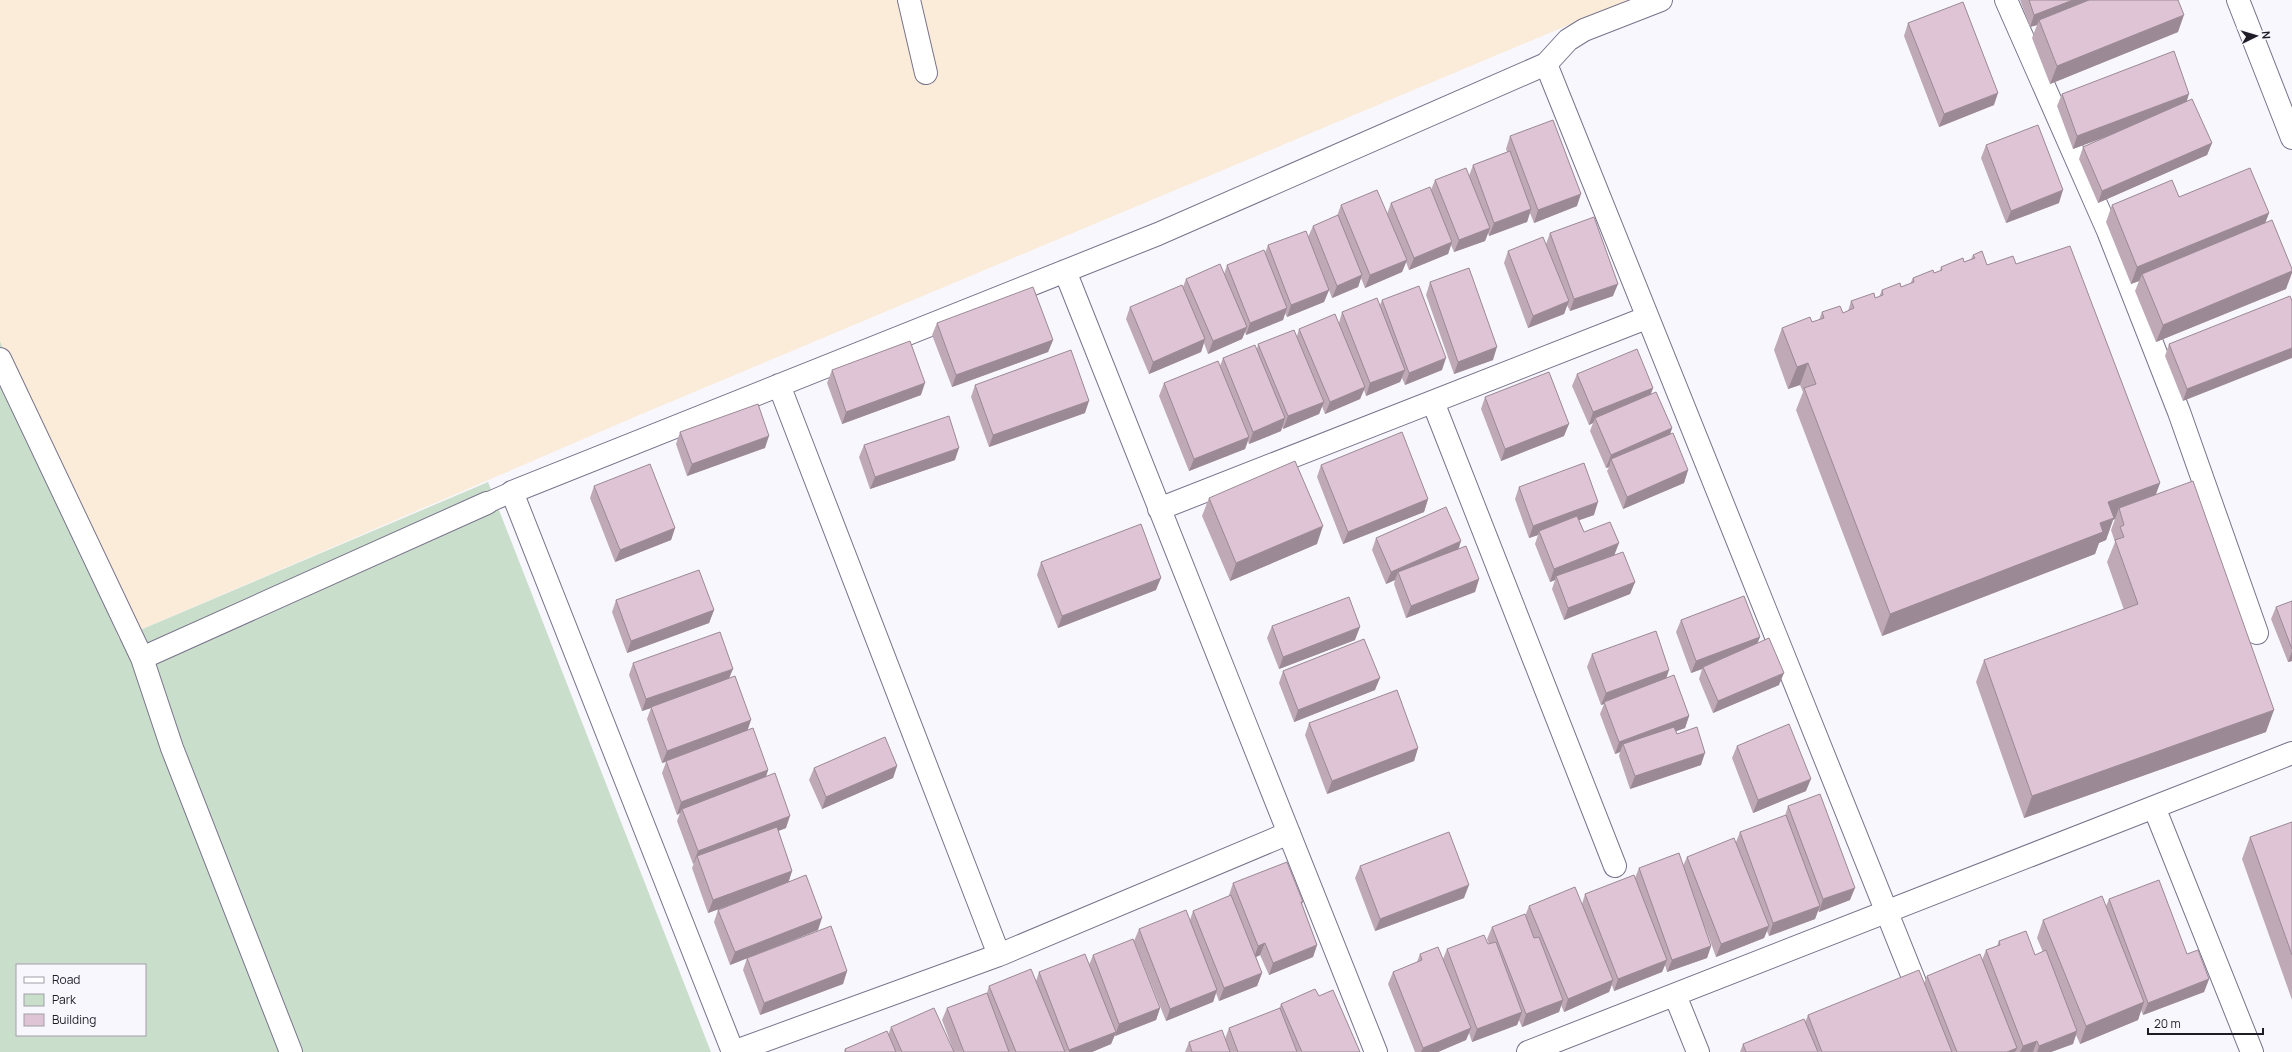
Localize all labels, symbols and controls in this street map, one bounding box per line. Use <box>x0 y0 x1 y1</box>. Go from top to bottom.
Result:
north arrow <box>2236 16 2276 56</box>
text: N <box>2259 30 2274 40</box>
legend <box>16 964 146 1036</box>
text: Road <box>52 971 80 988</box>
text: Park <box>52 991 77 1008</box>
scale bar <box>2148 1010 2263 1036</box>
text: Building <box>52 1011 96 1028</box>
text: 20 m <box>2154 1015 2181 1032</box>

